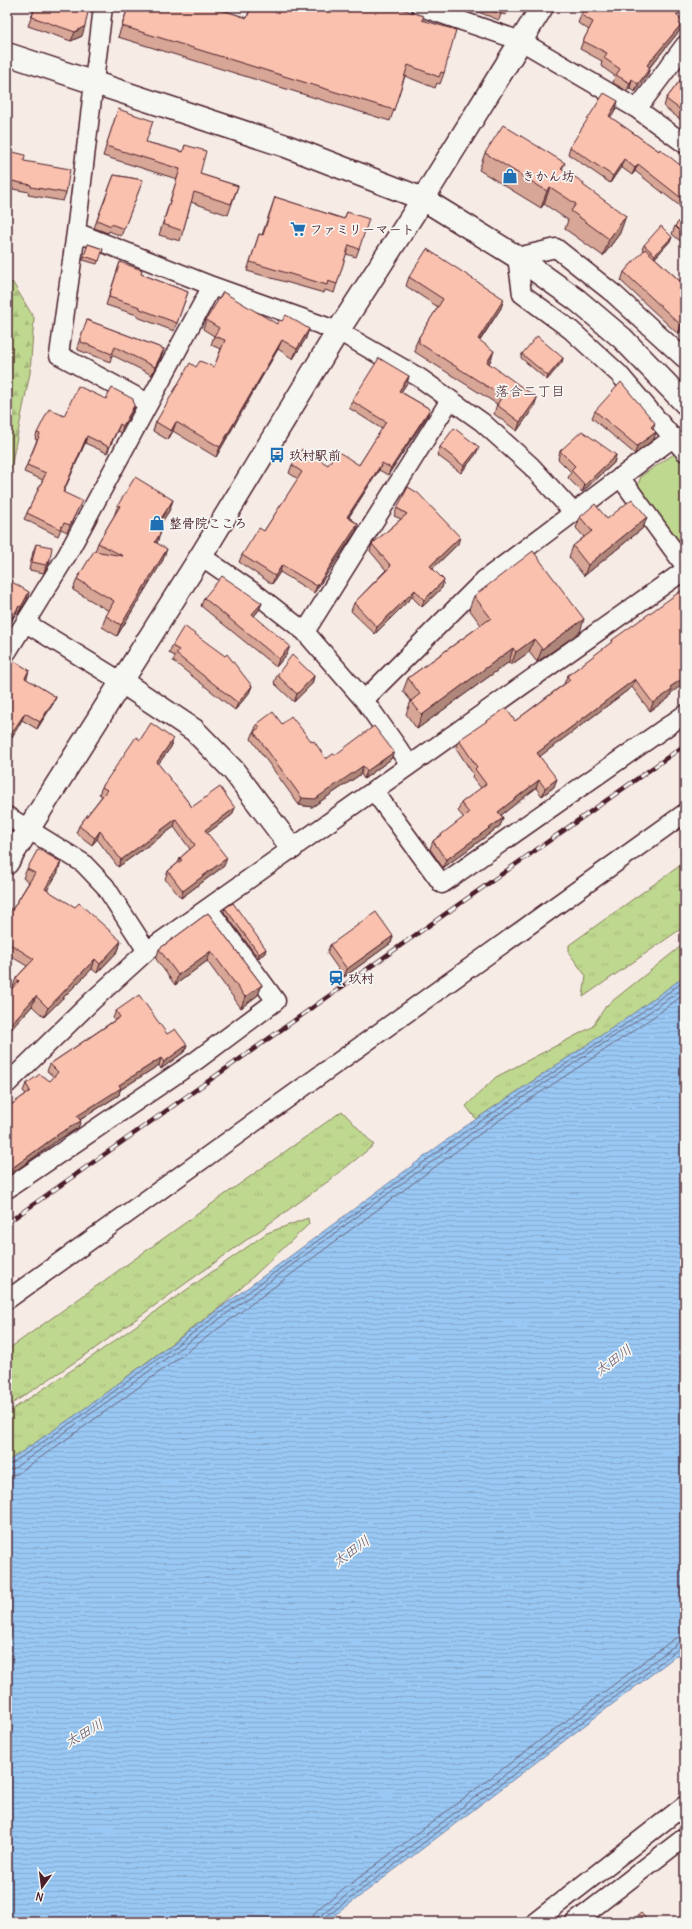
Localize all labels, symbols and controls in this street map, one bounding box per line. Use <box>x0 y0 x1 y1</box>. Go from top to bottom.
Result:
shop icon: きかん坊 <box>501 167 519 185</box>
place label: きかん坊 <box>522 168 575 185</box>
supermarket icon: ファミリーマート <box>289 220 307 238</box>
place label: ファミリーマート <box>310 221 415 238</box>
district label: 落合二丁目 <box>495 382 565 400</box>
bus stop icon: 玖村駅前 <box>268 446 286 464</box>
place label: 玖村駅前 <box>289 447 341 464</box>
shop icon: 整骨院こころ <box>148 514 166 532</box>
place label: 整骨院こころ <box>169 515 247 532</box>
station icon: 玖村 <box>327 969 345 987</box>
place label: 玖村 <box>348 970 374 987</box>
water label: 太田川 <box>591 1340 635 1380</box>
water label: 太田川 <box>329 1531 373 1571</box>
water label: 太田川 <box>61 1715 107 1751</box>
north arrow <box>22 1867 62 1907</box>
text: N <box>34 1889 45 1904</box>

